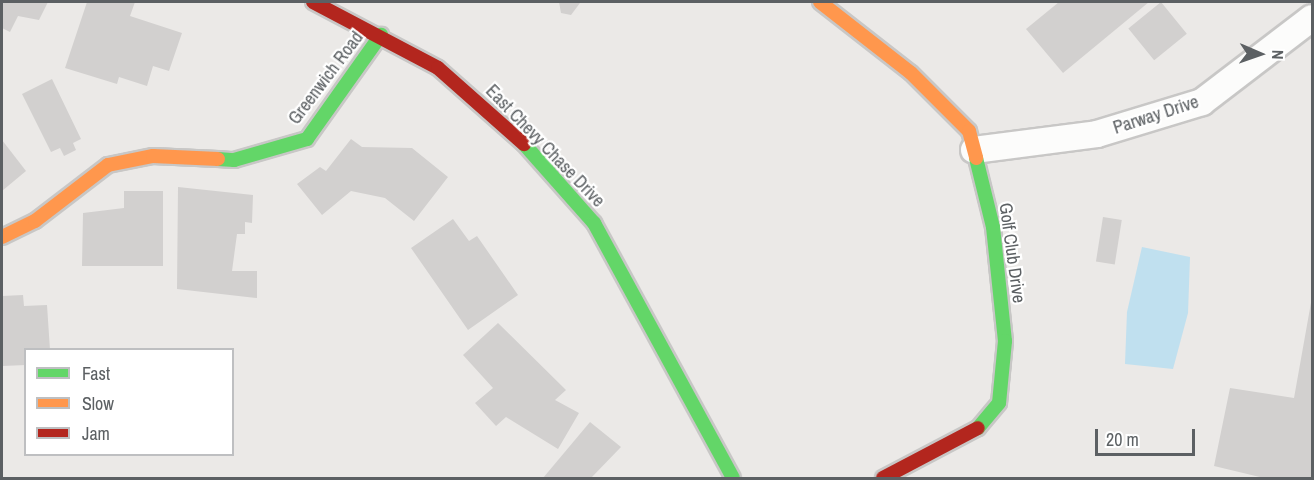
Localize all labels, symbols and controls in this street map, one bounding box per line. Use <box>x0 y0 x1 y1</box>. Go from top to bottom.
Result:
north arrow <box>1230 24 1290 84</box>
street label: Greenwich Road <box>284 27 368 129</box>
text: N <box>1267 49 1289 60</box>
street label: East Chevy Chase Drive <box>481 80 609 212</box>
street label: Parway Drive <box>1111 91 1201 139</box>
street label: Golf Club Drive <box>994 202 1030 304</box>
legend <box>24 348 234 456</box>
text: Fast <box>82 361 110 386</box>
text: Slow <box>82 391 114 416</box>
scale bar <box>1098 417 1198 455</box>
text: Jam <box>82 421 110 446</box>
text: 20 m <box>1106 427 1139 452</box>

